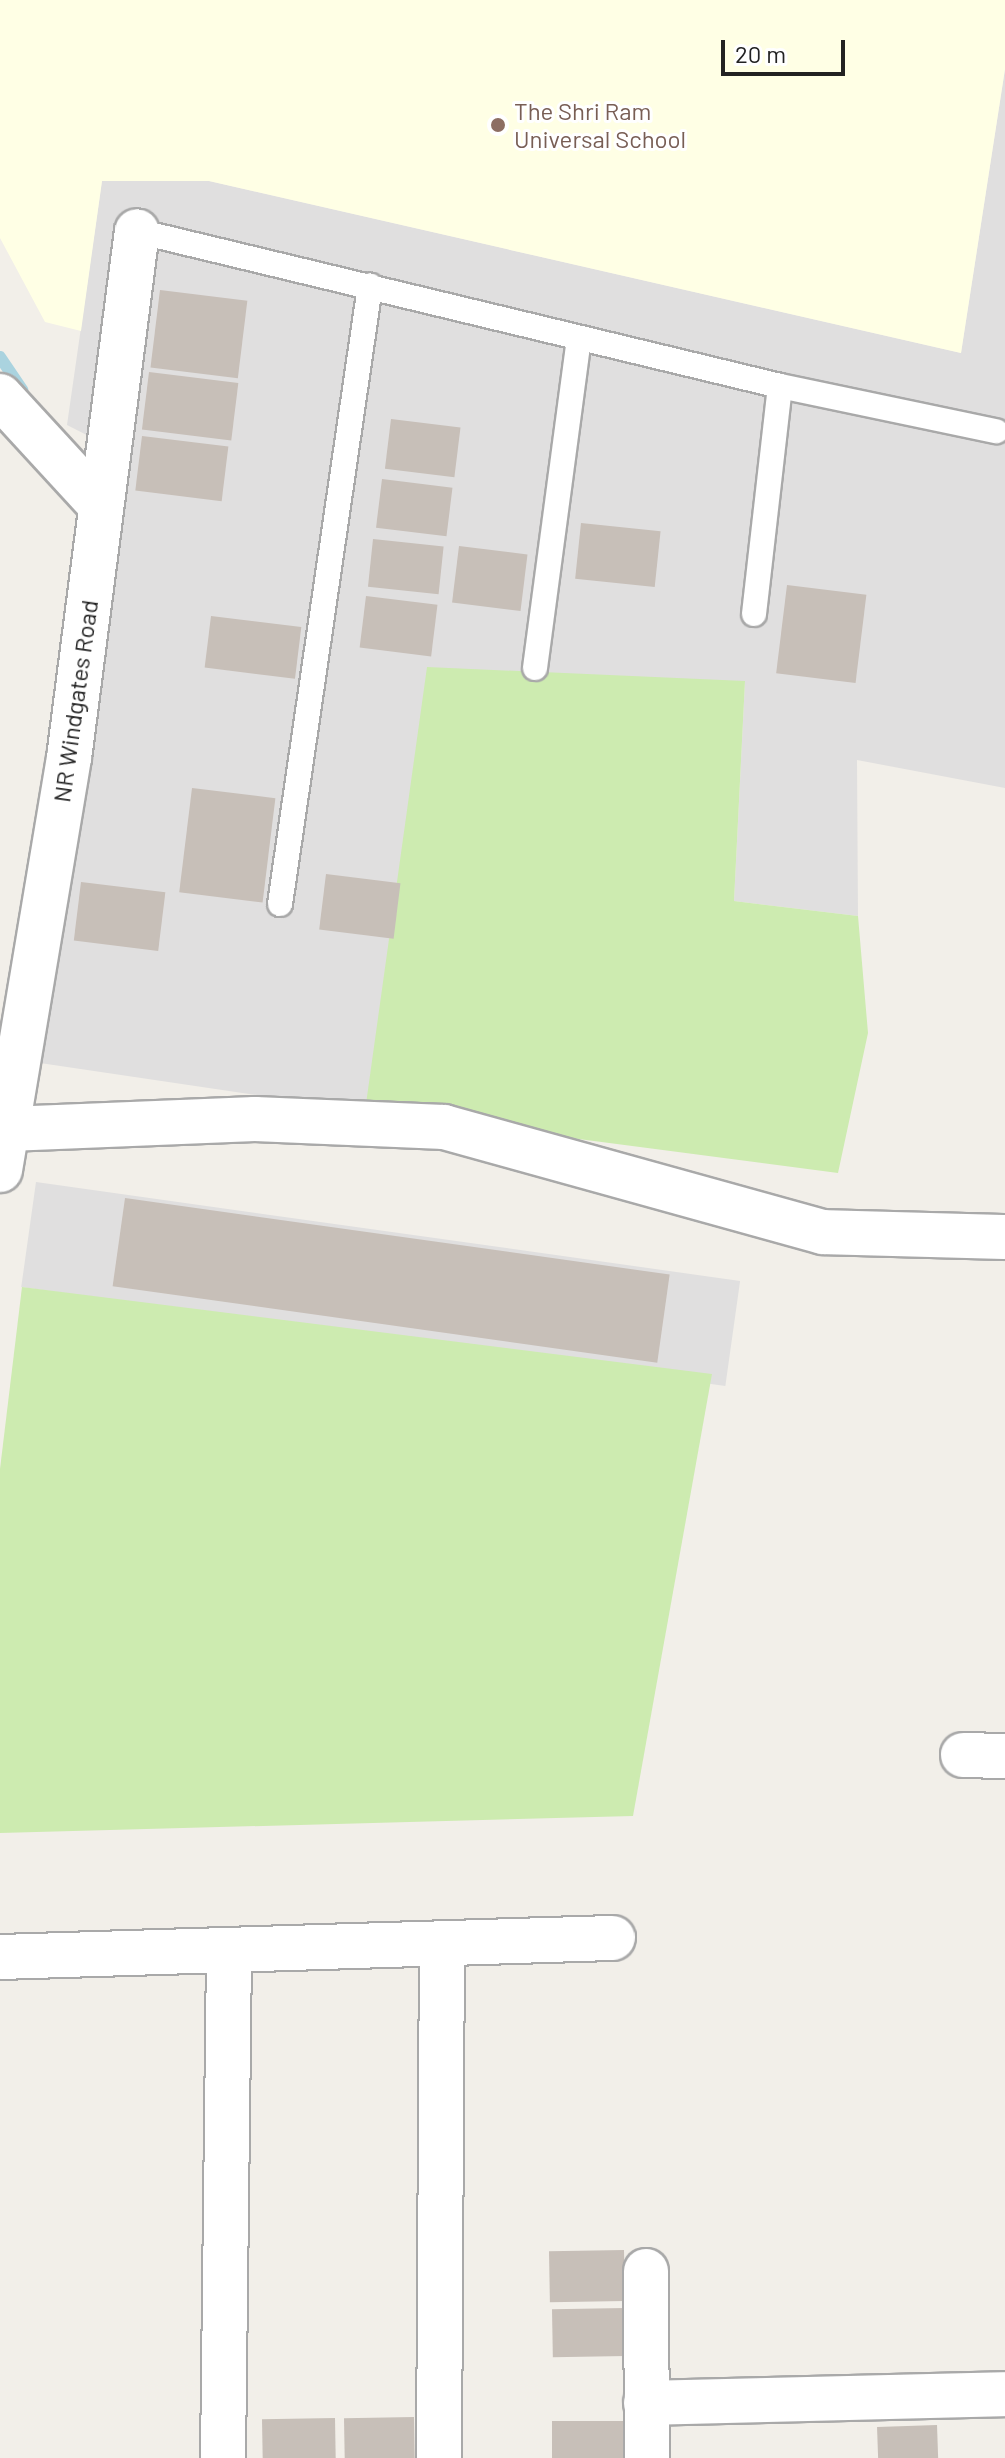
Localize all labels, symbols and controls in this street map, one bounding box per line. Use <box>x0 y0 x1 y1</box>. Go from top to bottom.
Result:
scale bar <box>725 24 849 74</box>
text: 20 m <box>735 39 786 68</box>
place label: The Shri Ram Universal School <box>514 97 686 153</box>
marker: The Shri Ram Universal School <box>489 116 507 134</box>
street label: NR Windgates Road <box>47 598 103 804</box>

